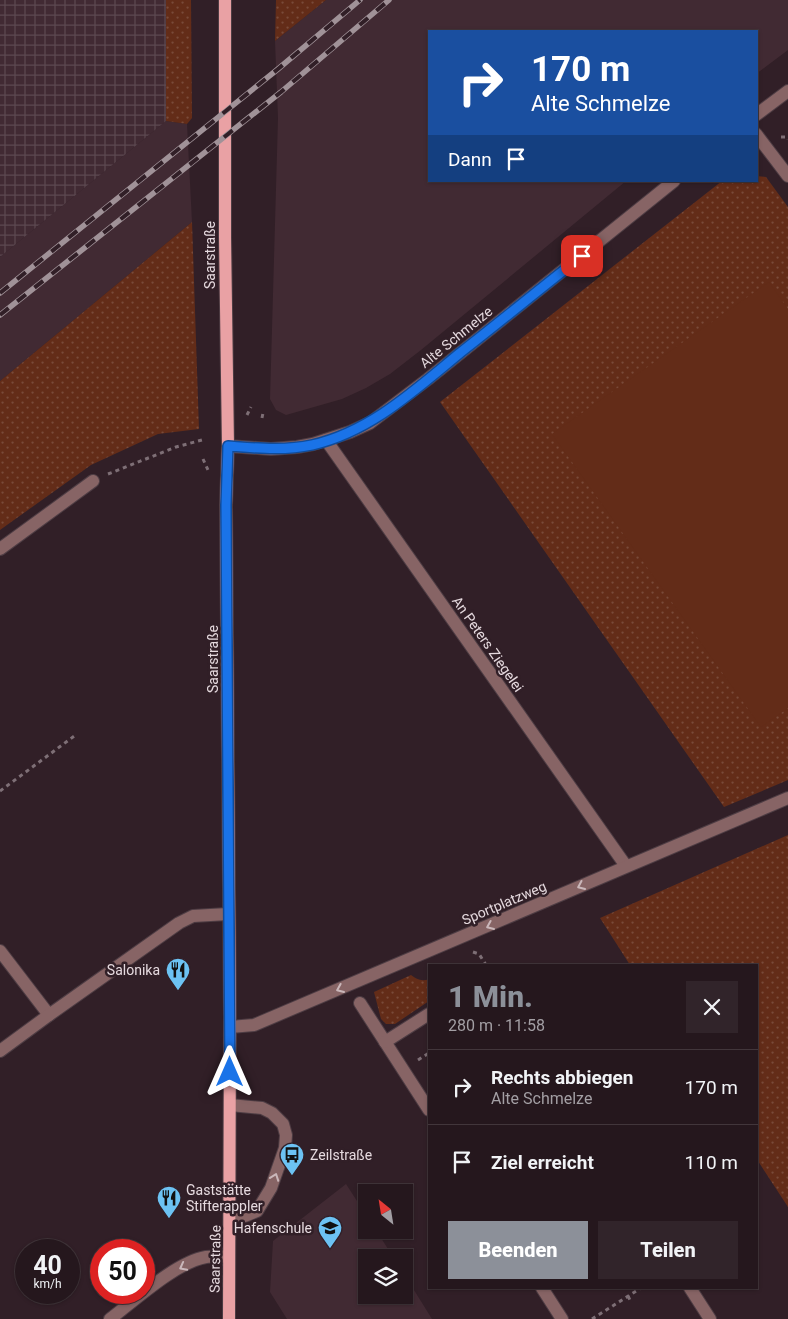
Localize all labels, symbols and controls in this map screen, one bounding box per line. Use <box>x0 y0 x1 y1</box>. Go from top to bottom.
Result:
text: 170 m <box>531 49 630 90</box>
icon: right <box>448 50 513 115</box>
text: Alte Schmelze <box>531 91 670 116</box>
icon: arrive <box>502 145 530 173</box>
text: Dann <box>448 148 492 171</box>
street label: Saarstraße <box>202 221 218 289</box>
pin <box>561 235 603 277</box>
icon: arrive <box>568 242 596 270</box>
street label: Alte Schmelze <box>416 303 496 371</box>
street label: An Peters Ziegelei <box>449 593 527 695</box>
street label: Saarstraße <box>205 625 221 693</box>
street label: Sportplatzweg <box>459 878 549 928</box>
one-way arrow <box>577 879 586 890</box>
one-way arrow <box>486 919 495 930</box>
restaurant icon: Salonika <box>165 957 191 991</box>
place label: Salonika <box>107 962 160 978</box>
text: 1 Min. <box>448 979 533 1014</box>
button: close <box>686 981 738 1033</box>
one-way arrow <box>336 982 345 993</box>
text: 280 m · 11:58 <box>448 1016 545 1035</box>
position arrow <box>203 1045 255 1097</box>
text: Rechts abbiegen <box>491 1066 633 1089</box>
icon: right <box>448 1073 476 1101</box>
text: 170 m <box>685 1076 738 1099</box>
text: Alte Schmelze <box>491 1089 592 1108</box>
bus stop icon: Zeilstraße <box>279 1142 305 1176</box>
place label: Zeilstraße <box>310 1147 372 1163</box>
icon: arrive <box>448 1148 476 1176</box>
text: Ziel erreicht <box>491 1151 594 1174</box>
text: 110 m <box>685 1151 738 1174</box>
one-way arrow <box>269 1173 279 1182</box>
place label: Gaststätte Stifterappler <box>186 1182 263 1214</box>
north arrow <box>358 1184 412 1239</box>
map controls <box>358 1184 413 1304</box>
restaurant icon: Gaststätte Stifterappler <box>156 1185 182 1219</box>
school or university icon: Hafenschule <box>317 1215 343 1249</box>
place label: Hafenschule <box>234 1220 312 1236</box>
button: Beenden <box>448 1221 588 1279</box>
button: Teilen <box>598 1221 738 1279</box>
street label: Saarstraße <box>206 1225 224 1293</box>
speed limit sign: 50 <box>90 1239 155 1304</box>
button: layers <box>358 1249 413 1304</box>
text: 40 <box>33 1251 62 1280</box>
one-way arrow <box>179 1261 188 1271</box>
text: km/h <box>33 1277 62 1291</box>

